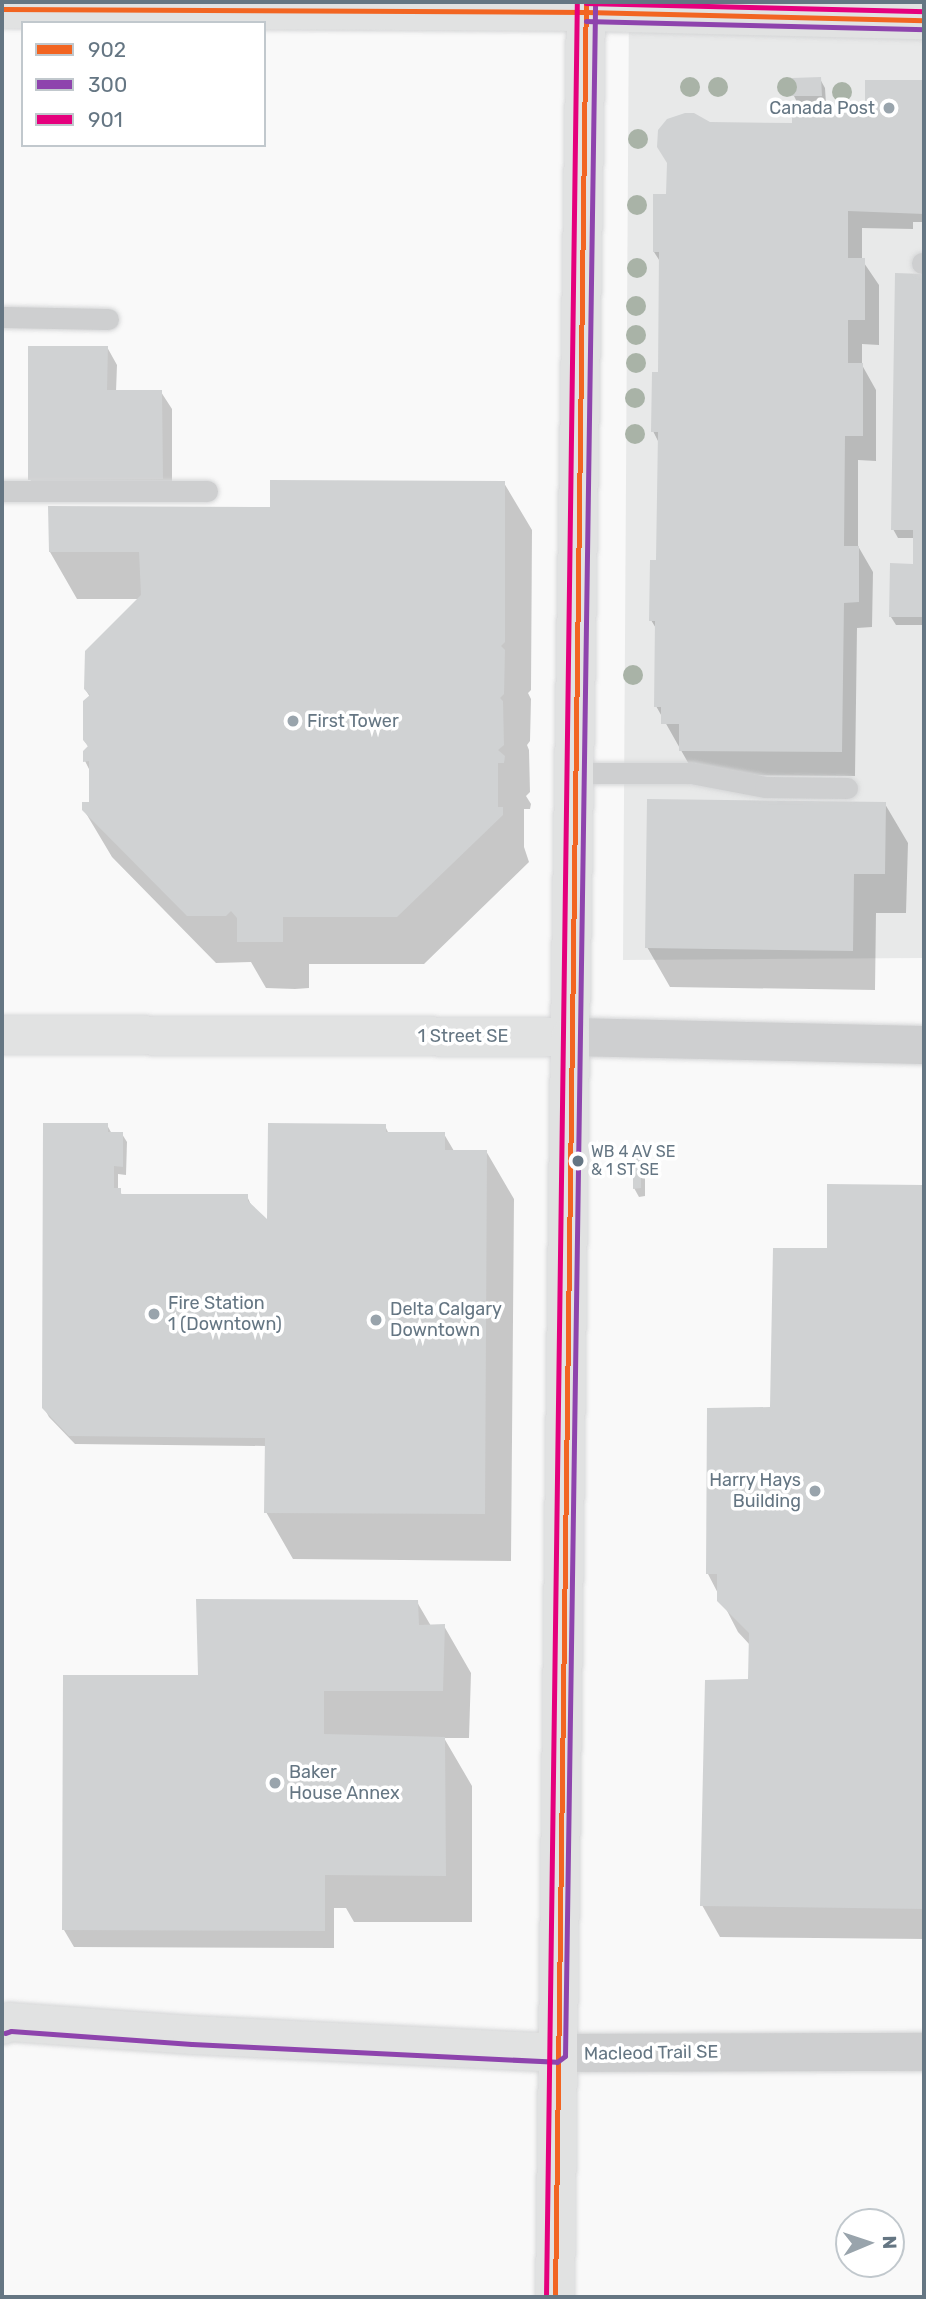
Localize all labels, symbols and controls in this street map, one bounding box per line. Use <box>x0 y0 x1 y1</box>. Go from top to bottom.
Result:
legend <box>21 21 266 147</box>
text: 902 <box>88 37 126 62</box>
text: 300 <box>88 72 127 97</box>
place label: Canada Post <box>769 97 875 119</box>
marker: Canada Post <box>881 100 897 116</box>
text: 901 <box>88 107 123 132</box>
place label: First Tower <box>307 710 399 732</box>
marker: First Tower <box>285 713 301 729</box>
street label: 1 Street SE <box>418 1025 508 1047</box>
place label: WB 4 AV SE & 1 ST SE <box>591 1142 676 1180</box>
marker: WB 4 AV SE & 1 ST SE <box>571 1154 585 1168</box>
place label: Fire Station 1 (Downtown) <box>168 1293 282 1336</box>
place label: Delta Calgary Downtown <box>390 1299 502 1342</box>
marker: Fire Station 1 (Downtown) <box>146 1306 162 1322</box>
marker: Delta Calgary Downtown <box>368 1312 384 1328</box>
place label: Harry Hays Building <box>709 1470 801 1512</box>
marker: Harry Hays Building <box>807 1483 823 1499</box>
place label: Baker House Annex <box>289 1762 400 1804</box>
marker: Baker House Annex <box>267 1775 283 1791</box>
street label: Macleod Trail SE <box>583 2041 719 2065</box>
north arrow <box>835 2208 905 2278</box>
text: N <box>878 2235 901 2250</box>

